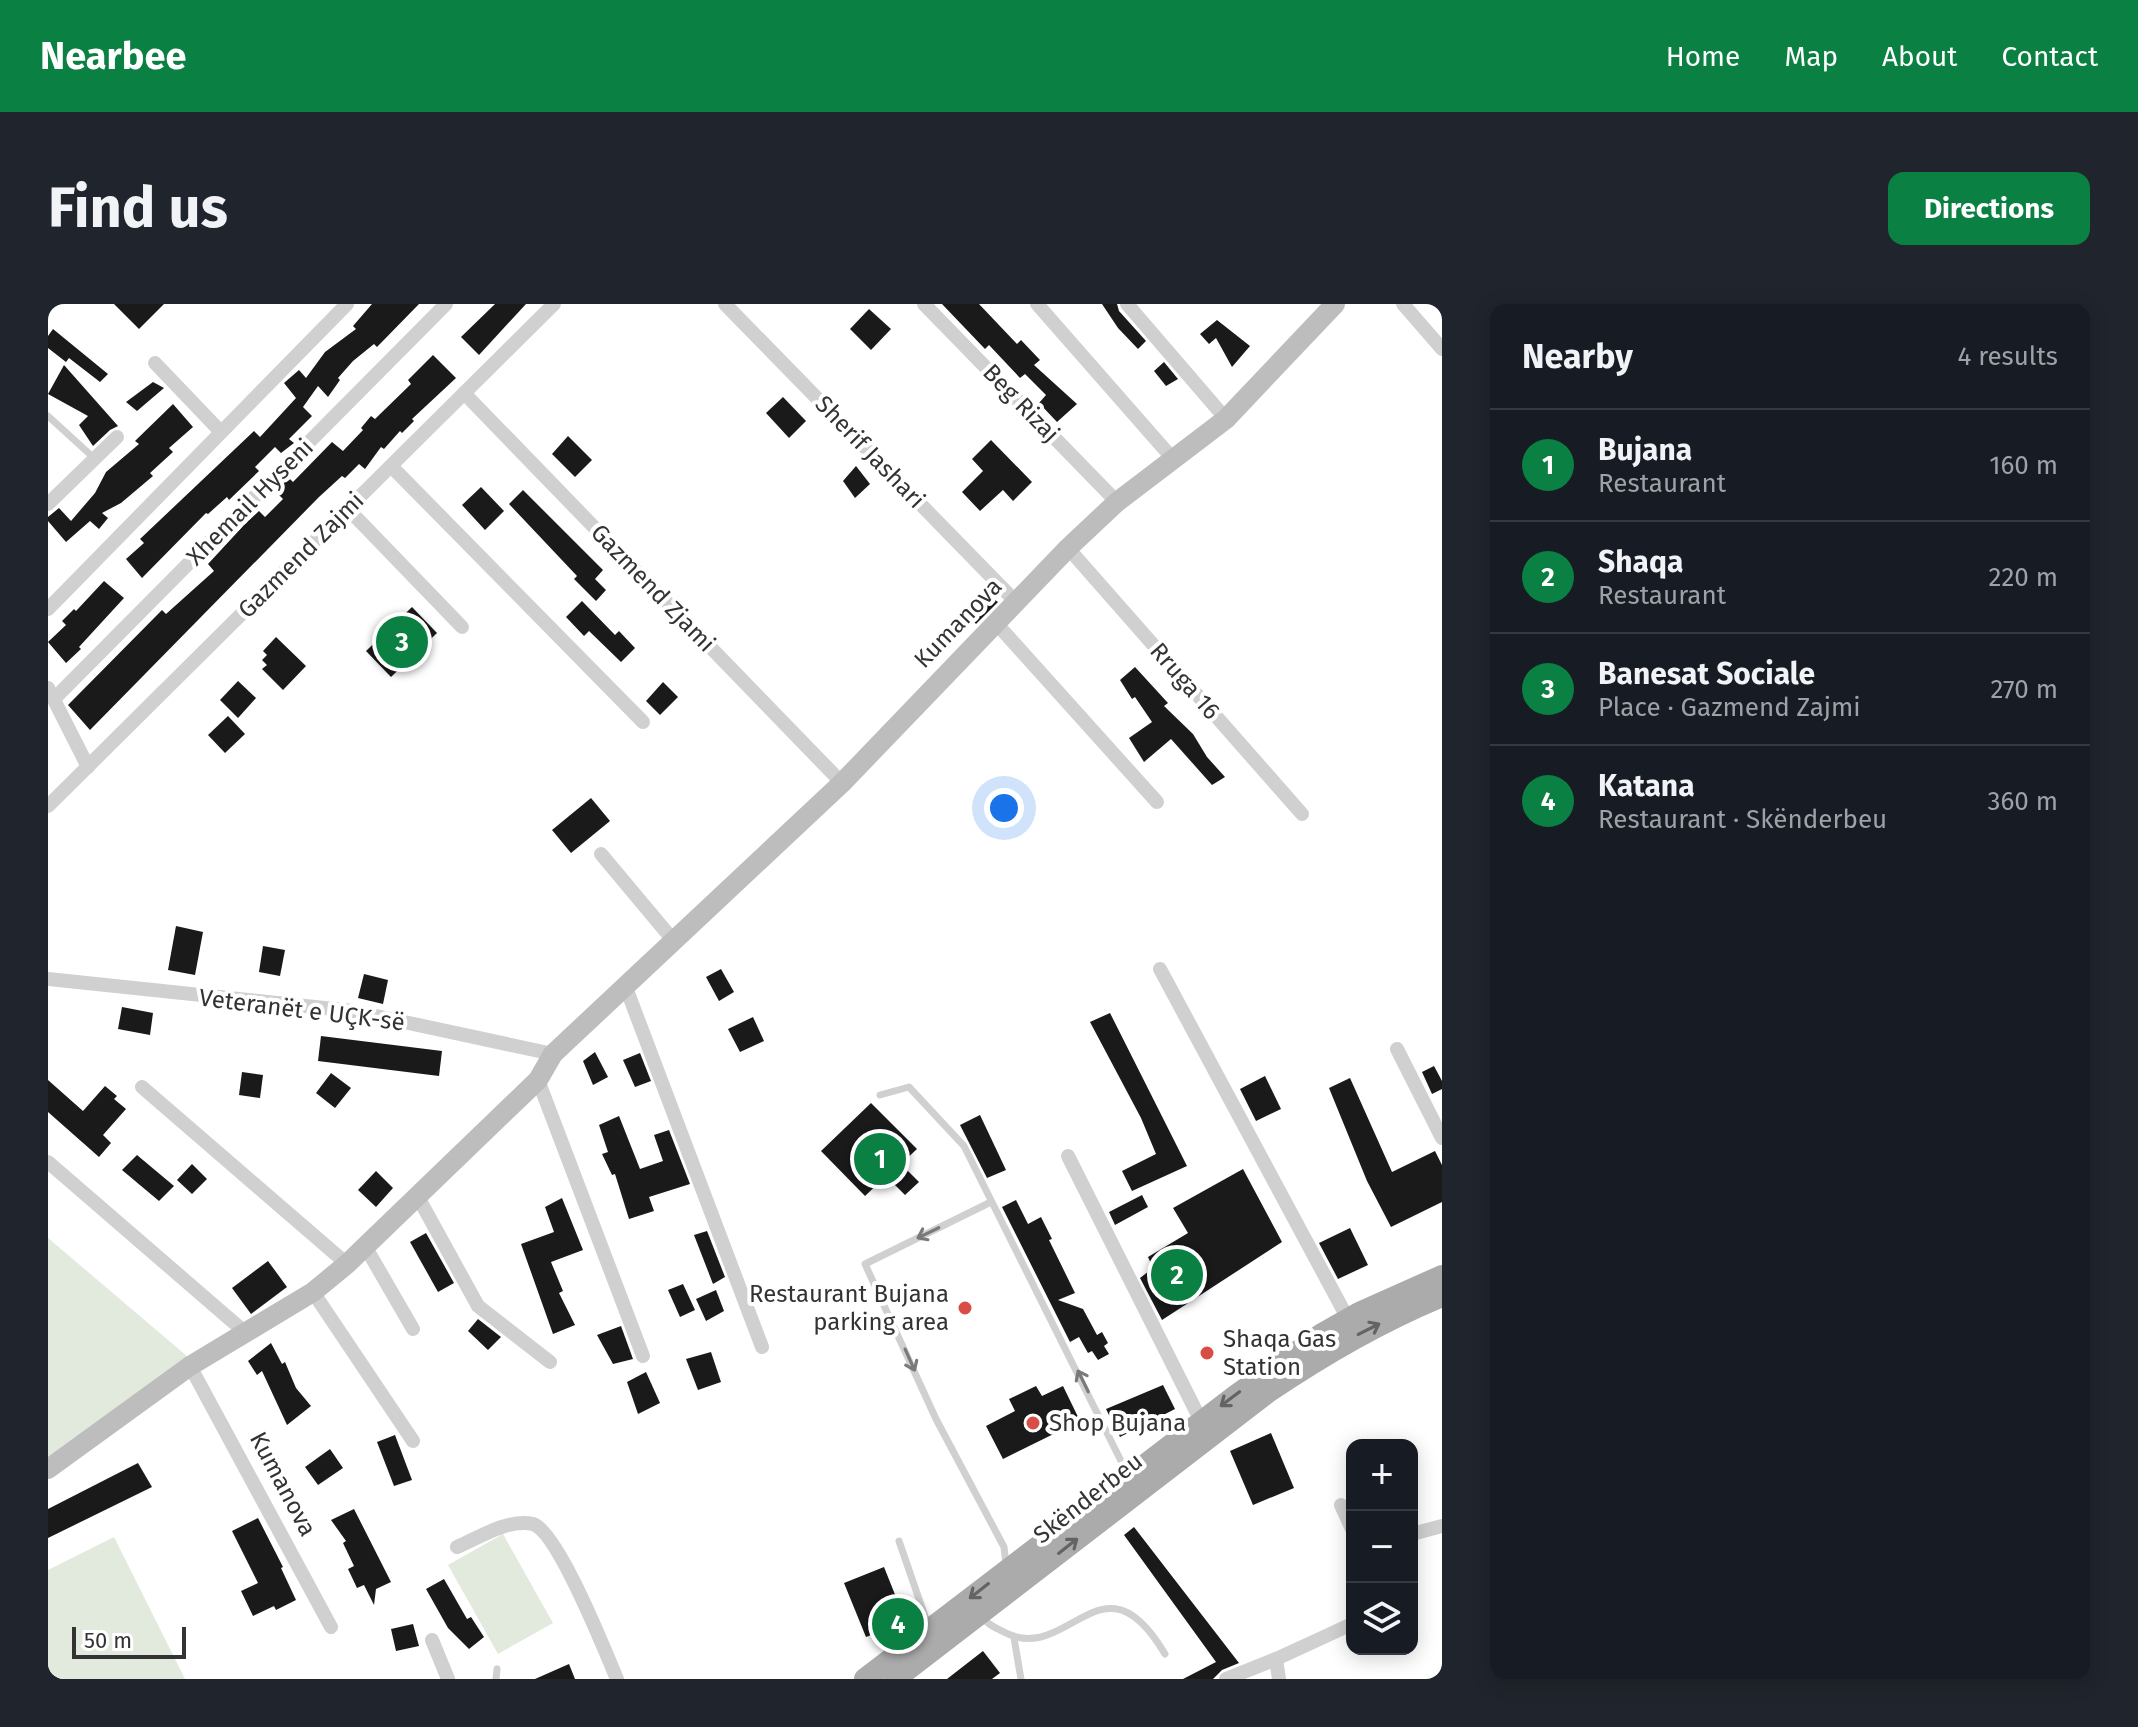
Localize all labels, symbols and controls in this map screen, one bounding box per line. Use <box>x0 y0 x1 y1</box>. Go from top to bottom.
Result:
text: Nearbee <box>40 33 187 79</box>
text: Home <box>1666 40 1740 73</box>
text: Map <box>1784 40 1838 73</box>
text: About <box>1882 40 1957 73</box>
text: Contact <box>2001 40 2098 73</box>
button: Directions <box>1888 172 2090 245</box>
text: Find us <box>48 175 228 242</box>
text: Nearby <box>1522 336 1633 377</box>
text: 4 results <box>1957 341 2058 372</box>
street label: Beg Rizaj <box>977 358 1065 448</box>
street label: Sherif Jashari <box>810 390 930 514</box>
text: Bujana <box>1598 432 1692 468</box>
street label: Xhemail Hyseni <box>181 433 319 571</box>
text: 1 <box>1542 450 1554 481</box>
text: 160 m <box>1989 450 2058 481</box>
text: Restaurant <box>1598 468 1726 499</box>
street label: Gazmend Zajmi <box>232 486 370 624</box>
street label: Gazmend Zjami <box>585 518 721 658</box>
text: Shaqa <box>1598 544 1683 580</box>
text: 2 <box>1541 562 1555 593</box>
text: 220 m <box>1989 562 2058 593</box>
street label: Kumanova <box>908 572 1008 674</box>
text: Restaurant <box>1598 580 1726 611</box>
pin: 3 <box>376 612 428 672</box>
street label: Rruga 16 <box>1144 637 1226 725</box>
text: Banesat Sociale <box>1598 656 1815 692</box>
text: 3 <box>1541 674 1555 705</box>
text: 270 m <box>1990 674 2058 705</box>
text: Place · Gazmend Zajmi <box>1598 692 1861 723</box>
text: Katana <box>1598 768 1695 804</box>
text: 4 <box>1541 786 1555 817</box>
text: 360 m <box>1987 786 2058 817</box>
your location <box>984 788 1024 828</box>
text: Restaurant · Skënderbeu <box>1598 804 1887 835</box>
street label: Veteranët e UÇK-së <box>198 983 406 1037</box>
pin: 1 <box>854 1129 906 1189</box>
one-way arrow <box>917 1226 941 1241</box>
pin: 2 <box>1151 1245 1203 1305</box>
place label: Restaurant Bujana parking area <box>749 1280 949 1336</box>
marker: Restaurant Bujana parking area <box>956 1299 974 1317</box>
one-way arrow <box>1357 1320 1381 1336</box>
place label: Shaqa Gas Station <box>1223 1325 1336 1381</box>
marker: Shaqa Gas Station <box>1198 1344 1216 1362</box>
one-way arrow <box>903 1348 918 1372</box>
one-way arrow <box>1074 1370 1090 1394</box>
one-way arrow <box>1220 1391 1241 1408</box>
place label: Shop Bujana <box>1049 1409 1186 1437</box>
marker: Shop Bujana <box>1024 1414 1042 1432</box>
street label: Kumanova <box>244 1427 322 1541</box>
map controls <box>1346 1439 1418 1655</box>
button: + <box>1346 1439 1418 1511</box>
street label: Skënderbeu <box>1028 1447 1148 1549</box>
button: − <box>1346 1511 1418 1583</box>
one-way arrow <box>1057 1538 1078 1555</box>
one-way arrow <box>969 1583 990 1600</box>
button: layers <box>1346 1583 1418 1655</box>
pin: 4 <box>872 1594 924 1654</box>
scale bar <box>72 1623 186 1659</box>
text: 50 m <box>84 1627 132 1654</box>

